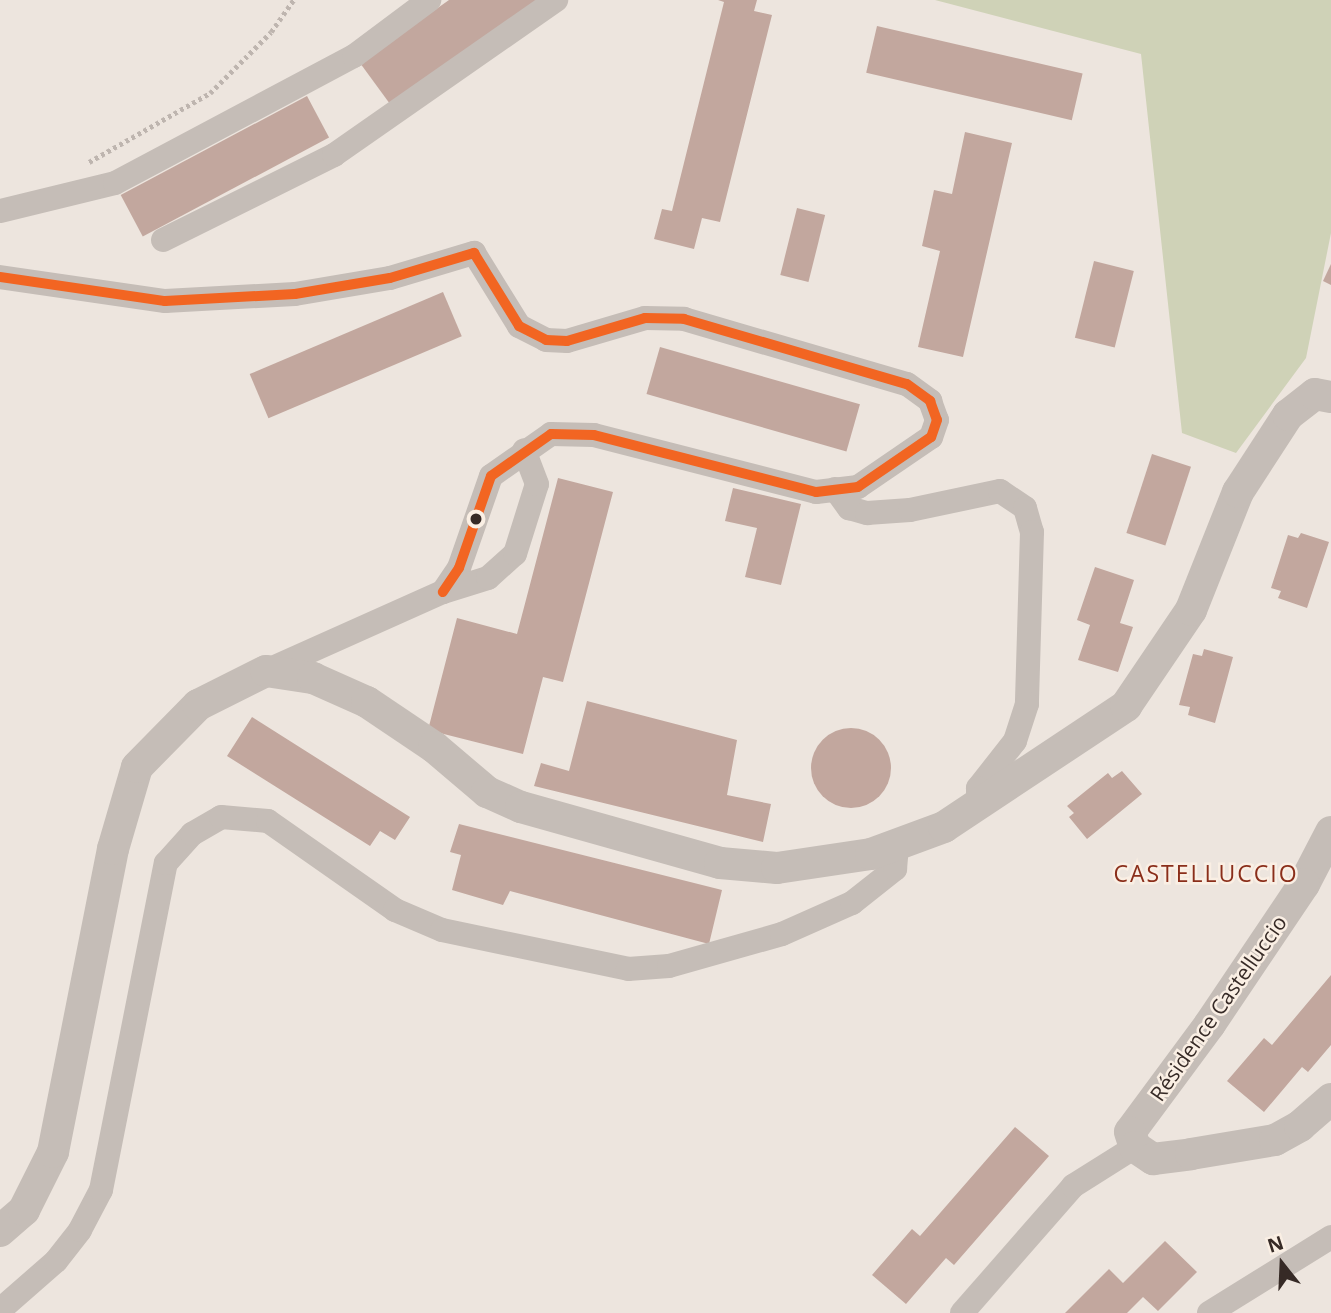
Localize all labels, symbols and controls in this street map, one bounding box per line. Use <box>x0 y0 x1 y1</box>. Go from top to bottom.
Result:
unlabelled marker <box>469 512 483 526</box>
district label: CASTELLUCCIO <box>1115 859 1297 887</box>
street label: Résidence Castelluccio <box>1144 910 1292 1106</box>
north arrow <box>1247 1229 1317 1299</box>
text: N <box>1264 1229 1287 1259</box>

